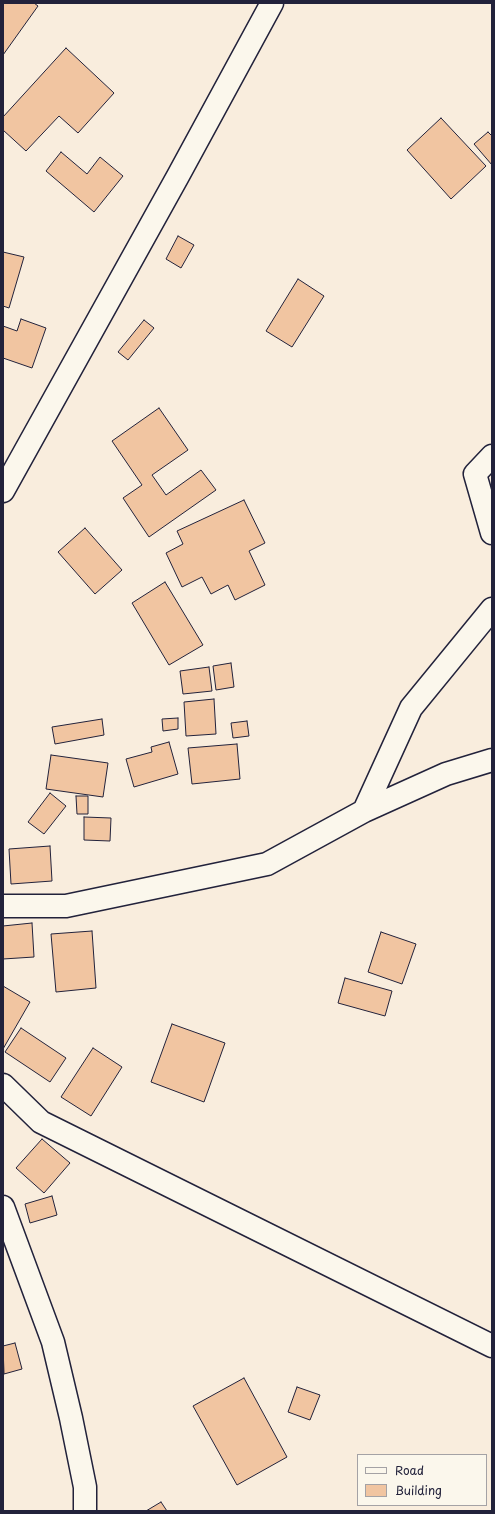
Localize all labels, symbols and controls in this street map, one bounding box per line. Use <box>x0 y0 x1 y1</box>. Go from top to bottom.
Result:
legend <box>357 1454 487 1506</box>
text: Road <box>395 1461 424 1479</box>
text: Building <box>395 1481 442 1499</box>

